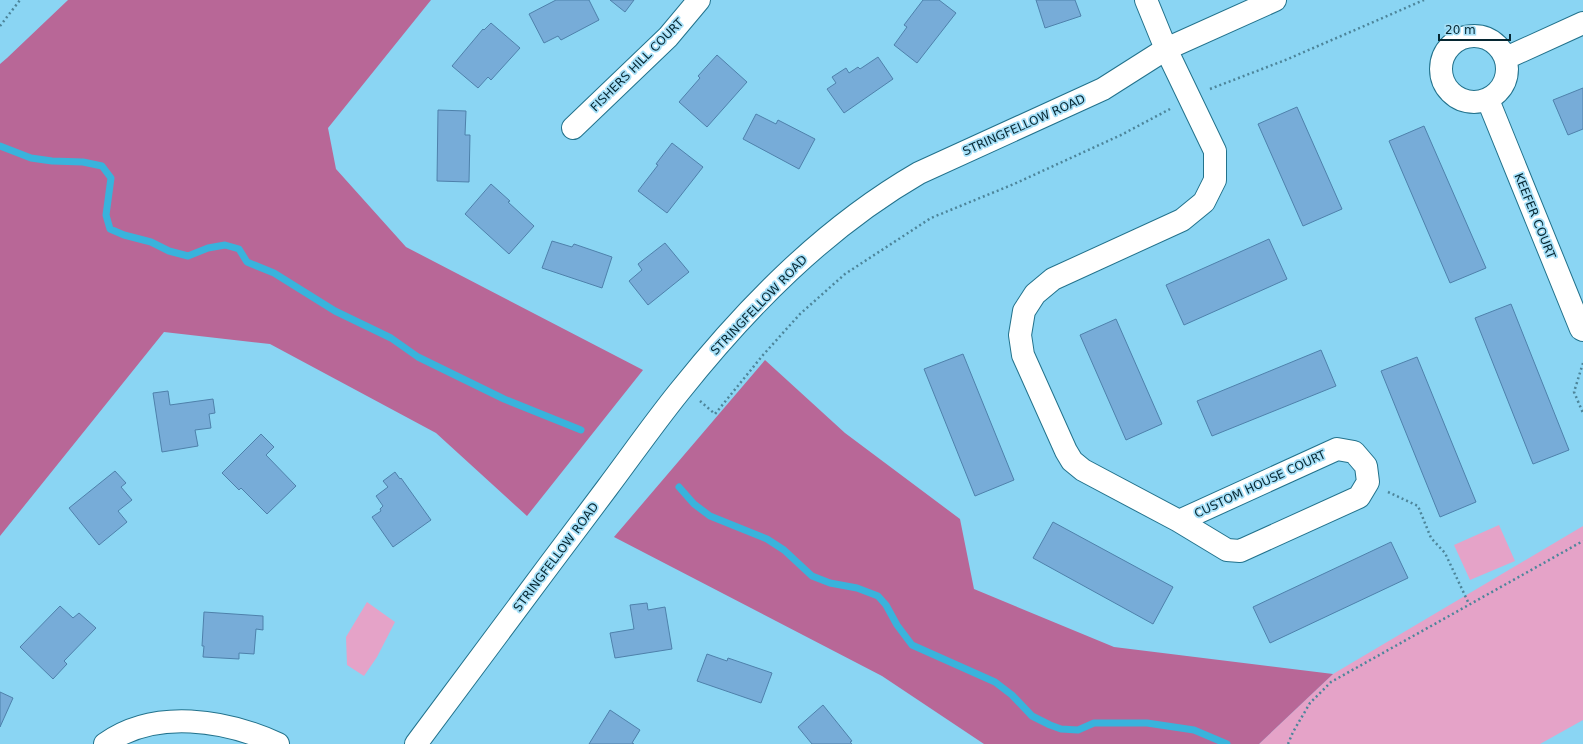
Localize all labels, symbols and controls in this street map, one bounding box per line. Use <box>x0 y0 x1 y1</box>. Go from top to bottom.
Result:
street label: FISHERS HILL COURT <box>588 15 687 114</box>
scale bar <box>1439 16 1510 42</box>
text: 20 m <box>1445 23 1476 37</box>
street label: STRINGFELLOW ROAD <box>961 92 1087 158</box>
street label: KEEFER COURT <box>1511 171 1559 261</box>
street label: STRINGFELLOW ROAD <box>708 252 810 358</box>
street label: CUSTOM HOUSE COURT <box>1192 447 1329 521</box>
street label: STRINGFELLOW ROAD <box>510 500 602 614</box>

